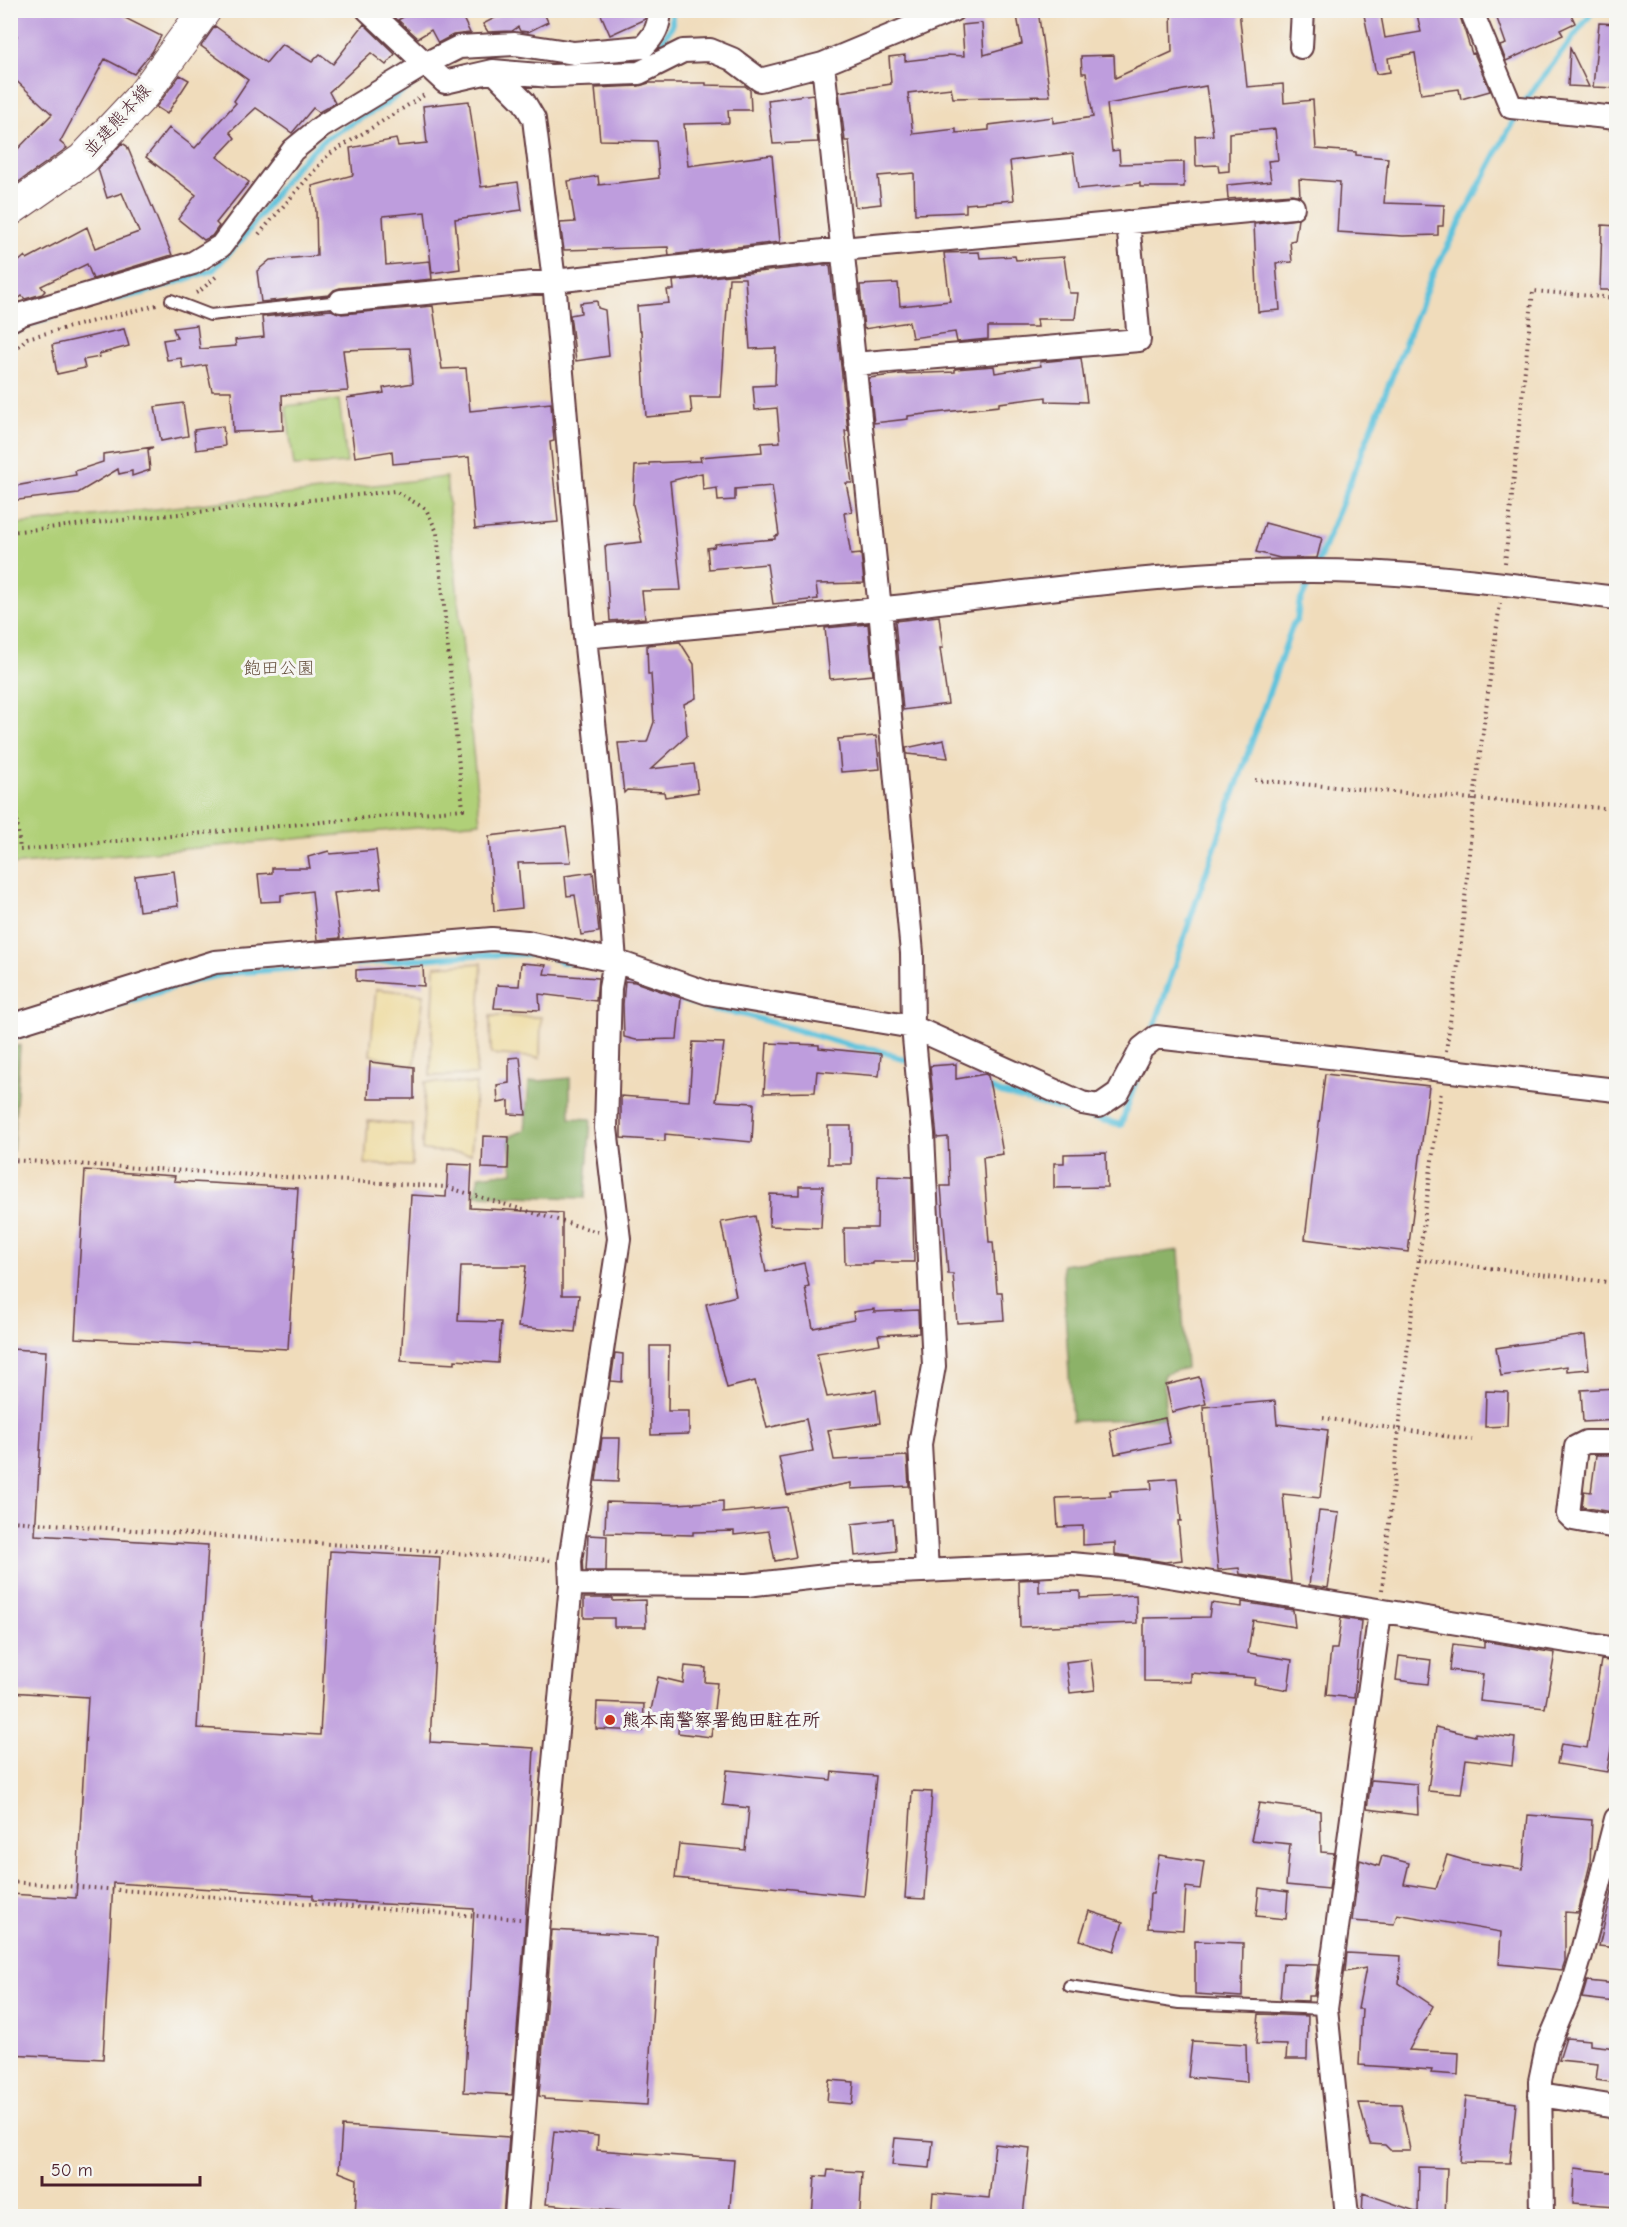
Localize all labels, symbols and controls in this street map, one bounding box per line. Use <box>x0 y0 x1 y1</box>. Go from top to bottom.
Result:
street label: 並建熊本線 <box>79 80 155 161</box>
park label: 飽田公園 <box>243 658 315 679</box>
place label: 熊本南警察署飽田駐在所 <box>622 1710 820 1731</box>
marker: 熊本南警察署飽田駐在所 <box>603 1713 617 1727</box>
scale bar <box>42 2149 200 2187</box>
text: 50 m <box>51 2160 93 2181</box>

